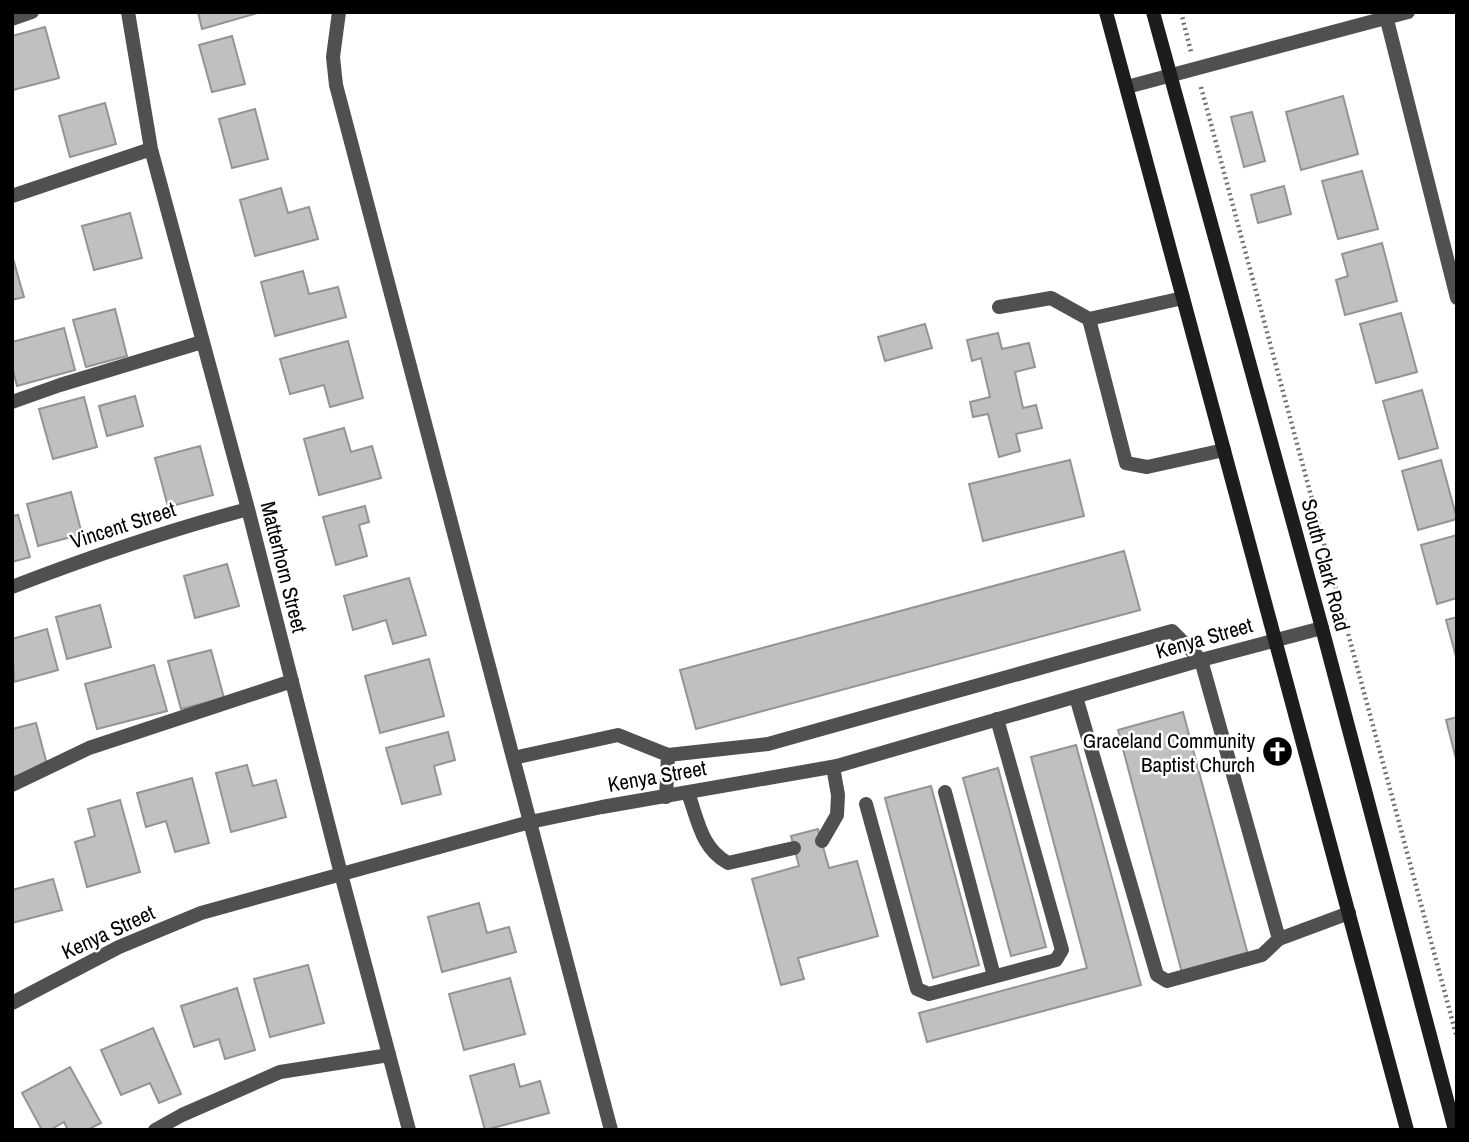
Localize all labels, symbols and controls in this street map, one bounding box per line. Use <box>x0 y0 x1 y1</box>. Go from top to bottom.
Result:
street label: Vincent Street <box>67 494 179 556</box>
street label: South Clark Road <box>1294 496 1358 634</box>
street label: Matterhorn Street <box>254 498 314 636</box>
street label: Kenya Street <box>1152 610 1256 666</box>
place label: Graceland Community Baptist Church <box>1083 726 1255 779</box>
church icon: Graceland Community Baptist Church <box>1261 735 1295 769</box>
street label: Kenya Street <box>605 753 709 799</box>
street label: Kenya Street <box>57 898 159 966</box>

